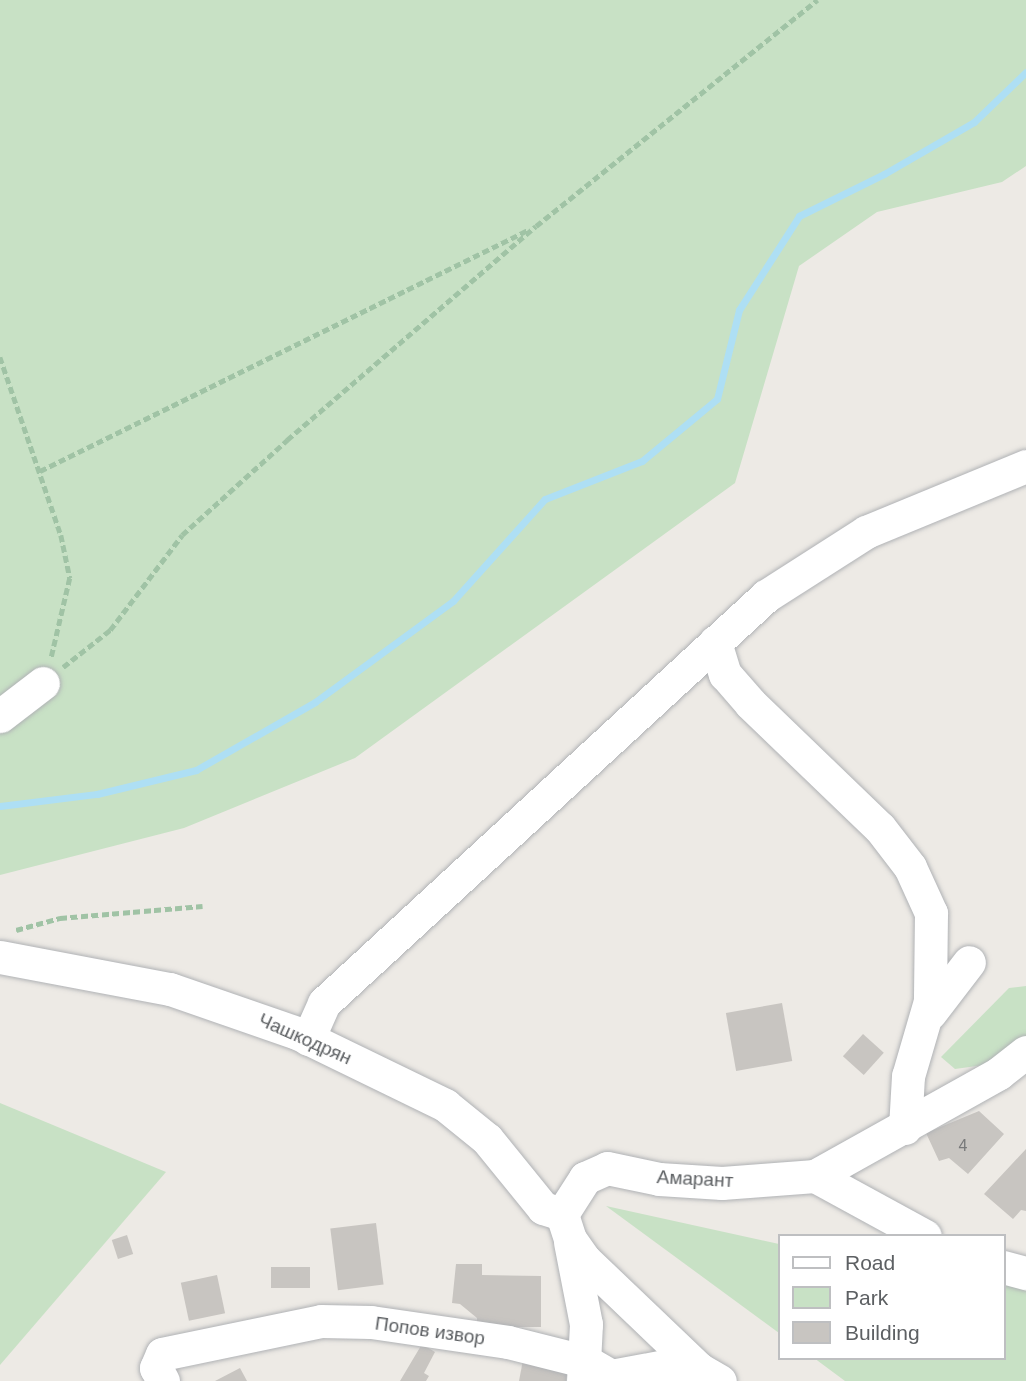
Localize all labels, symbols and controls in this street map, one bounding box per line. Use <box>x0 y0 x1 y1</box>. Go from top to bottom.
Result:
street label: Чашкодрян <box>255 1008 355 1070</box>
house number: 4 <box>959 1136 967 1156</box>
street label: Амарант <box>656 1166 734 1192</box>
legend <box>778 1234 1005 1360</box>
text: Road <box>845 1251 895 1274</box>
text: Park <box>845 1286 888 1309</box>
street label: Попов извор <box>374 1312 486 1350</box>
text: Building <box>845 1321 920 1344</box>

